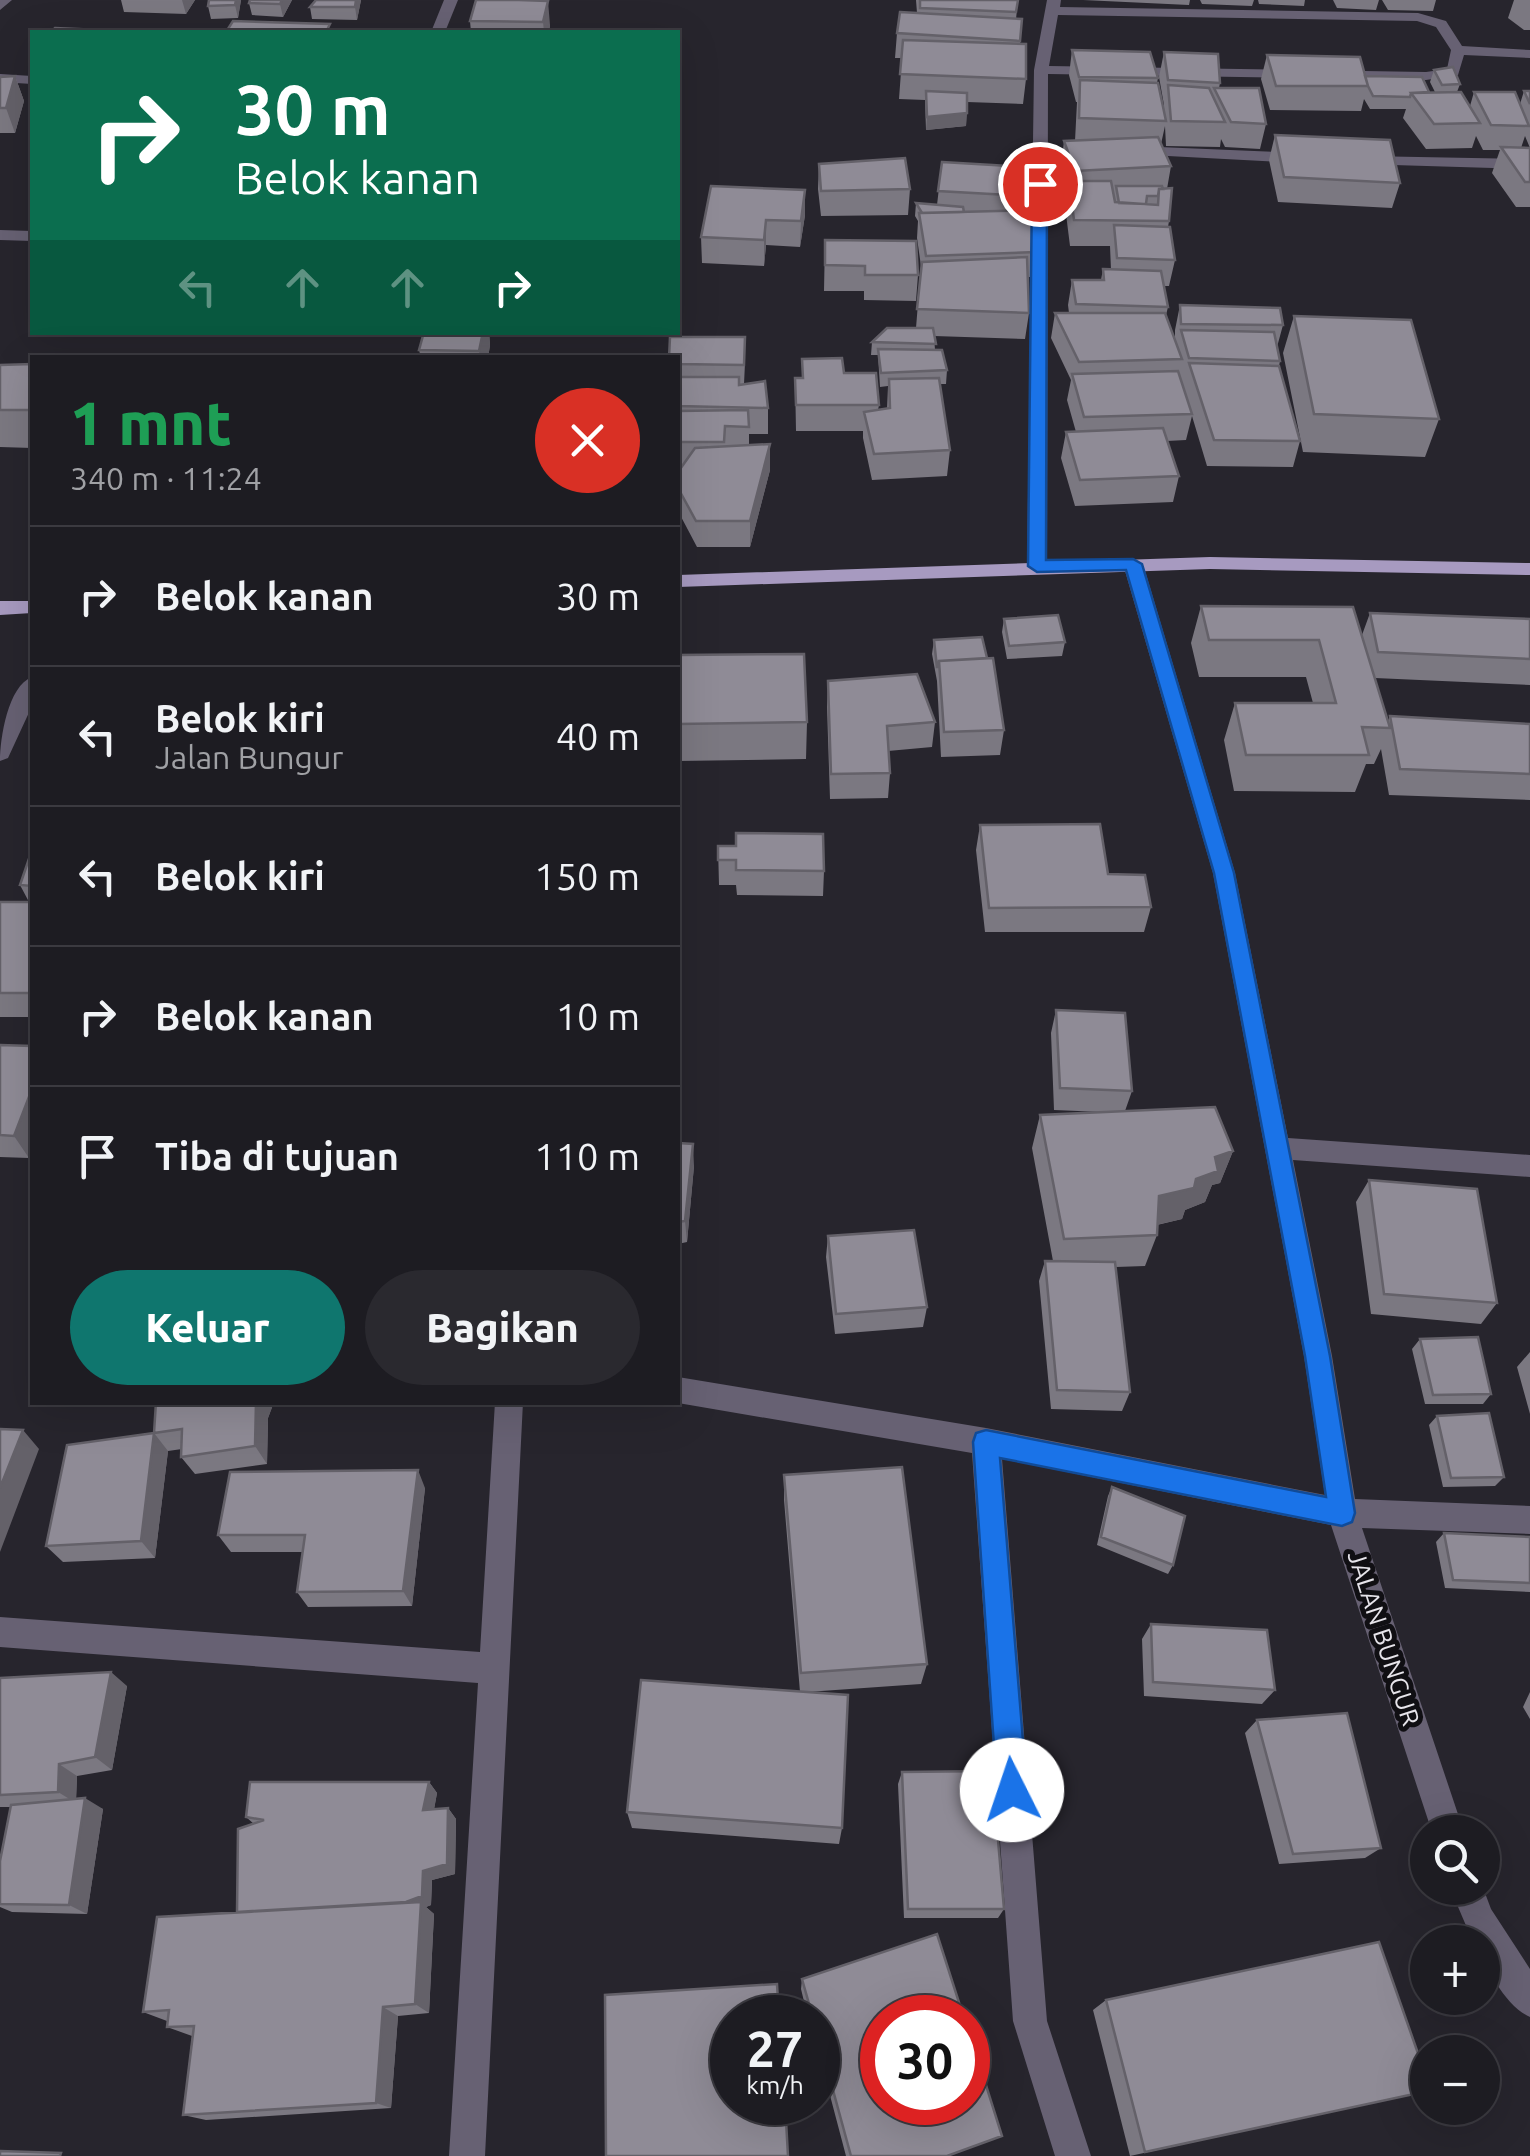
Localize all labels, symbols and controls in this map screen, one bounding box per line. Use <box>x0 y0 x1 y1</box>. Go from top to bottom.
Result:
icon: right <box>70 70 200 200</box>
text: 30 m <box>235 70 391 148</box>
pin <box>998 142 1083 227</box>
text: Belok kanan <box>235 152 480 203</box>
icon: arrive <box>1013 157 1068 212</box>
icon: left <box>170 260 225 315</box>
icon: ahead <box>275 260 330 315</box>
icon: ahead <box>380 260 435 315</box>
icon: right <box>485 260 540 315</box>
button: close <box>535 388 640 493</box>
text: 1 mnt <box>70 389 232 456</box>
text: 340 m · 11:24 <box>70 460 262 496</box>
icon: right <box>70 569 125 624</box>
text: Belok kanan <box>155 575 374 617</box>
text: 30 m <box>556 575 640 617</box>
text: Belok kiri <box>155 697 325 739</box>
icon: left <box>70 709 125 764</box>
text: 40 m <box>556 715 640 757</box>
text: Jalan Bungur <box>155 739 343 775</box>
icon: left <box>70 849 125 904</box>
text: Belok kiri <box>155 855 325 897</box>
text: 150 m <box>534 855 640 897</box>
icon: right <box>70 989 125 1044</box>
text: Belok kanan <box>155 995 374 1037</box>
text: 10 m <box>556 995 640 1037</box>
icon: arrive <box>70 1129 125 1184</box>
text: Tiba di tujuan <box>155 1135 399 1177</box>
text: 110 m <box>534 1135 640 1177</box>
button: Keluar <box>70 1270 345 1385</box>
button: Bagikan <box>365 1270 640 1385</box>
street label: JALAN BUNGUR <box>1343 1547 1425 1729</box>
position arrow <box>960 1738 1064 1842</box>
map controls <box>1410 1815 1500 2125</box>
button: search <box>1410 1815 1500 1905</box>
button: + <box>1410 1925 1500 2015</box>
speed limit sign: 30 <box>860 1995 990 2125</box>
text: 27 <box>747 2020 803 2076</box>
button: − <box>1410 2035 1500 2125</box>
text: km/h <box>746 2071 804 2099</box>

